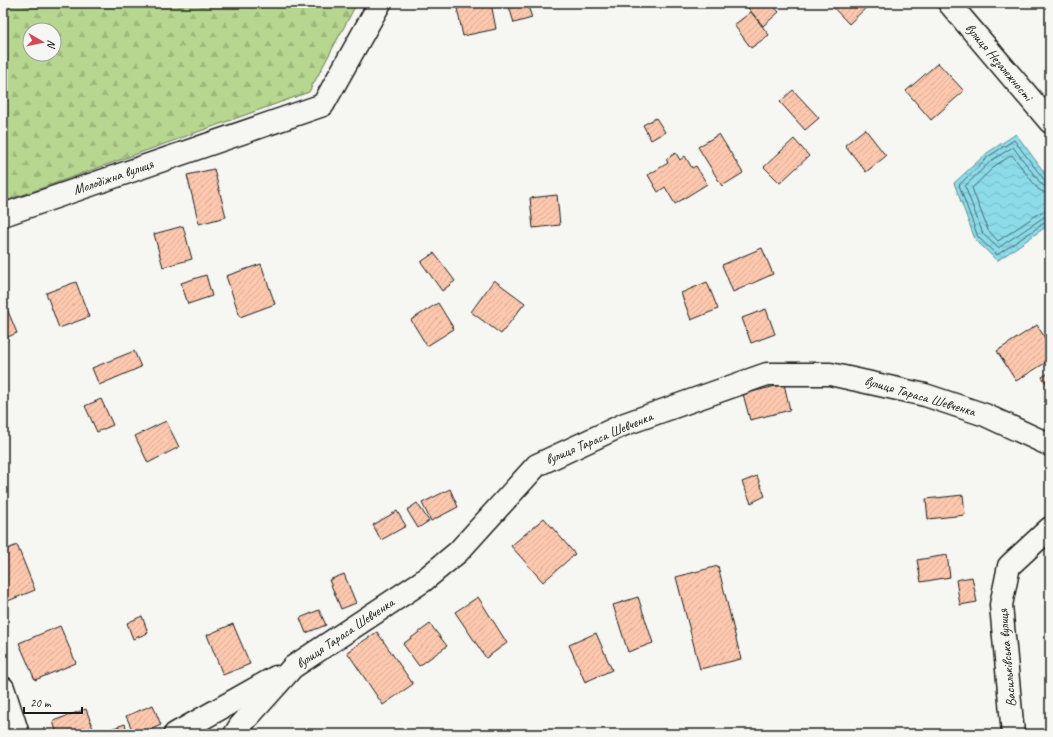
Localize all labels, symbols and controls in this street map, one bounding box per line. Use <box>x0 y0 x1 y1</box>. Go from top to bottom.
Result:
street label: вулиця Незалежності <box>962 20 1038 106</box>
north arrow <box>22 22 62 62</box>
text: N <box>44 39 59 50</box>
street label: Молодіжна вулиця <box>71 155 156 199</box>
street label: вулиця Тараса Шевченка <box>863 372 979 420</box>
street label: вулиця Тараса Шевченка <box>543 407 656 468</box>
street label: вулиця Тараса Шевченка <box>293 593 398 672</box>
street label: Васильківська вулиця <box>994 607 1020 708</box>
scale bar <box>24 689 82 715</box>
text: 20 m <box>30 695 52 711</box>

